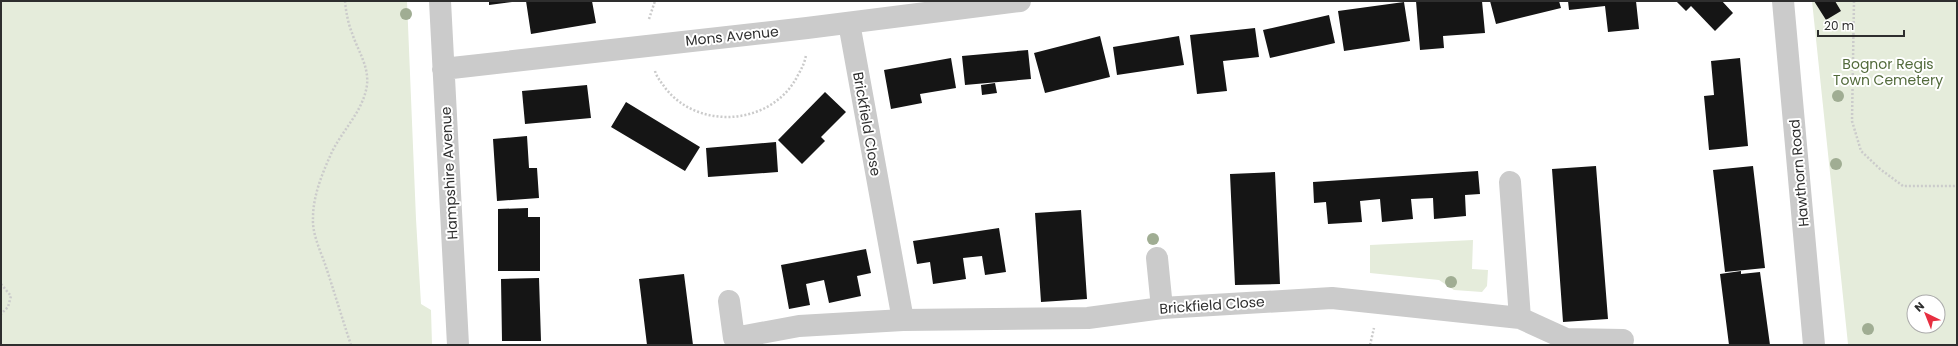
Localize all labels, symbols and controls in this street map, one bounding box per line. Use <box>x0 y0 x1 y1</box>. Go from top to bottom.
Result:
scale bar <box>1818 12 1904 38</box>
text: 20 m <box>1824 17 1854 34</box>
street label: Mons Avenue <box>684 21 780 51</box>
park label: Bognor Regis Town Cemetery <box>1833 54 1943 90</box>
street label: Brickfield Close <box>848 70 886 178</box>
street label: Hampshire Avenue <box>436 106 462 240</box>
street label: Hawthorn Road <box>1784 118 1814 228</box>
street label: Brickfield Close <box>1159 291 1266 319</box>
north arrow <box>1906 294 1946 334</box>
text: N <box>1911 298 1928 315</box>

